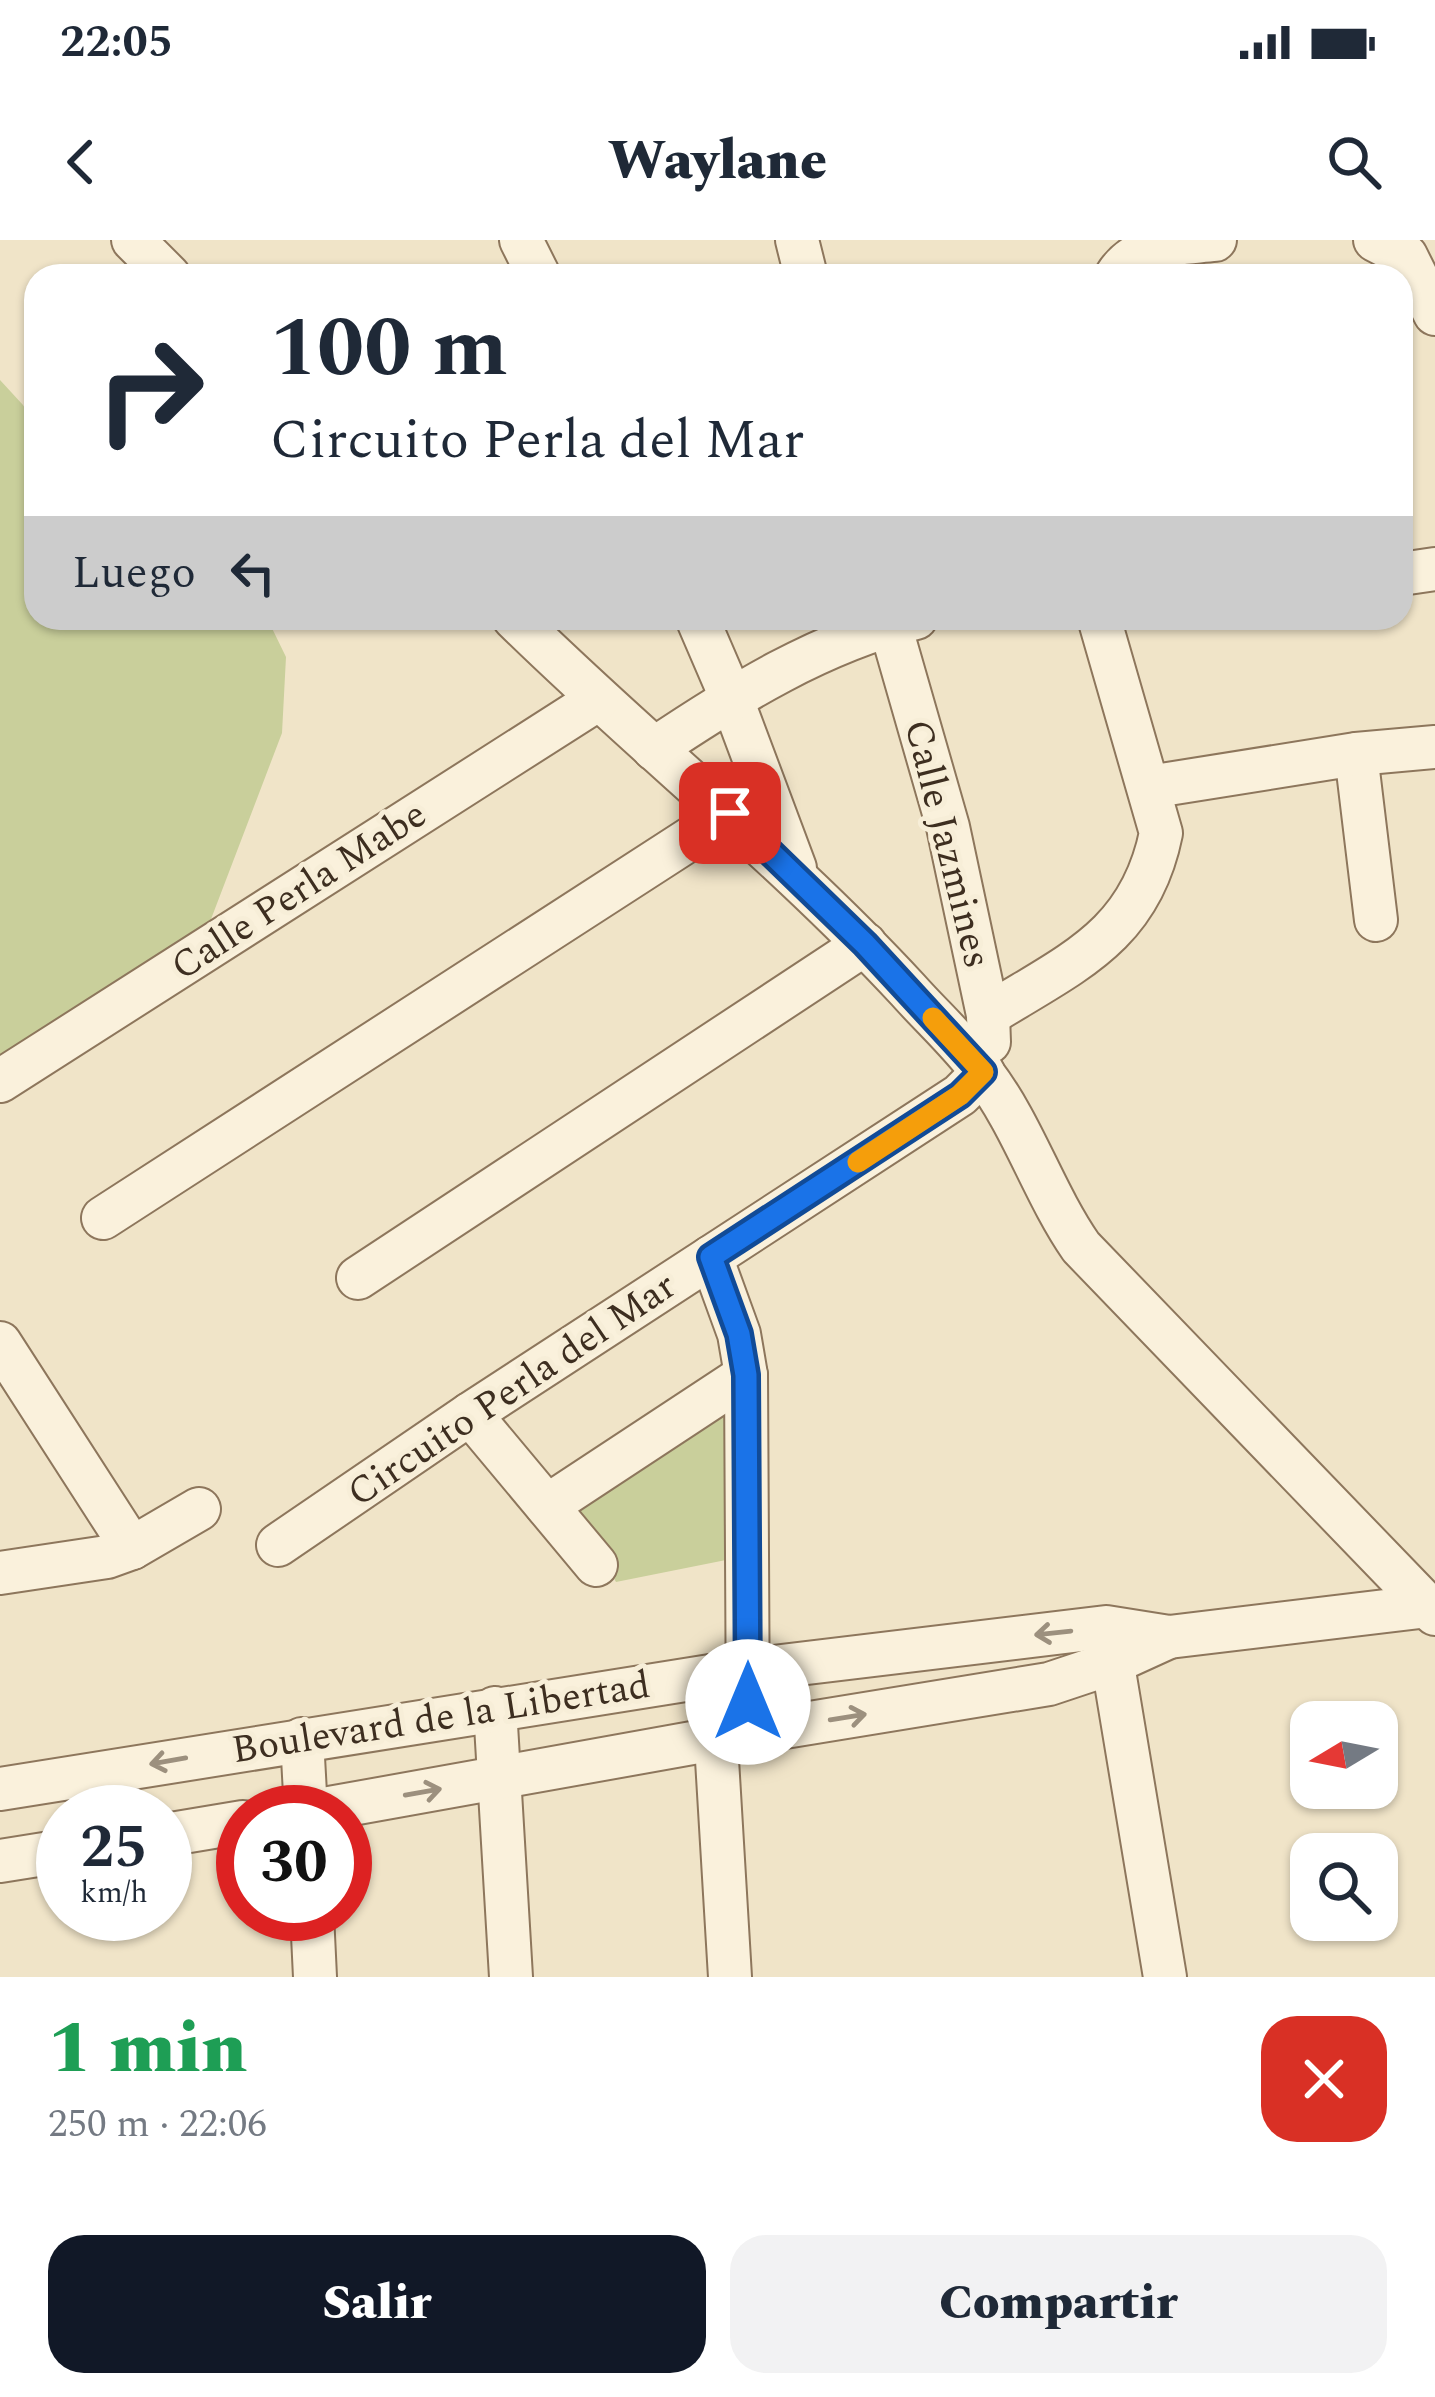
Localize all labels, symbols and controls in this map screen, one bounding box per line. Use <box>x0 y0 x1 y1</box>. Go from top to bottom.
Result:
text: 22:05 <box>60 8 173 77</box>
text: Waylane <box>608 121 827 203</box>
icon: back <box>48 129 114 195</box>
icon: search <box>1321 129 1387 195</box>
text: 100 m <box>270 285 508 413</box>
icon: right <box>72 312 228 468</box>
text: Circuito Perla del Mar <box>270 400 804 482</box>
text: Luego <box>72 539 196 608</box>
icon: left <box>220 540 286 606</box>
street label: Calle Jazmines <box>888 714 1006 974</box>
pin <box>679 762 781 864</box>
icon: arrive <box>697 780 763 846</box>
street label: Calle Perla Mabe <box>159 786 439 996</box>
street label: Circuito Perla del Mar <box>336 1258 688 1522</box>
one-way arrow <box>1034 1622 1073 1645</box>
position arrow <box>685 1639 811 1765</box>
street label: Boulevard de la Libertad <box>228 1656 654 1780</box>
north arrow <box>1290 1701 1398 1809</box>
map controls <box>1290 1701 1398 1941</box>
one-way arrow <box>828 1704 867 1727</box>
one-way arrow <box>150 1751 189 1774</box>
one-way arrow <box>402 1780 441 1803</box>
speed limit sign: 30 <box>216 1785 372 1941</box>
text: 25 <box>80 1802 148 1894</box>
button: search <box>1290 1833 1398 1941</box>
text: km/h <box>80 1870 148 1916</box>
text: 1 min <box>48 1995 247 2104</box>
button: close <box>1261 2016 1387 2142</box>
text: 250 m · 22:06 <box>48 2095 267 2154</box>
button: Salir <box>48 2235 706 2373</box>
button: Compartir <box>730 2235 1387 2373</box>

